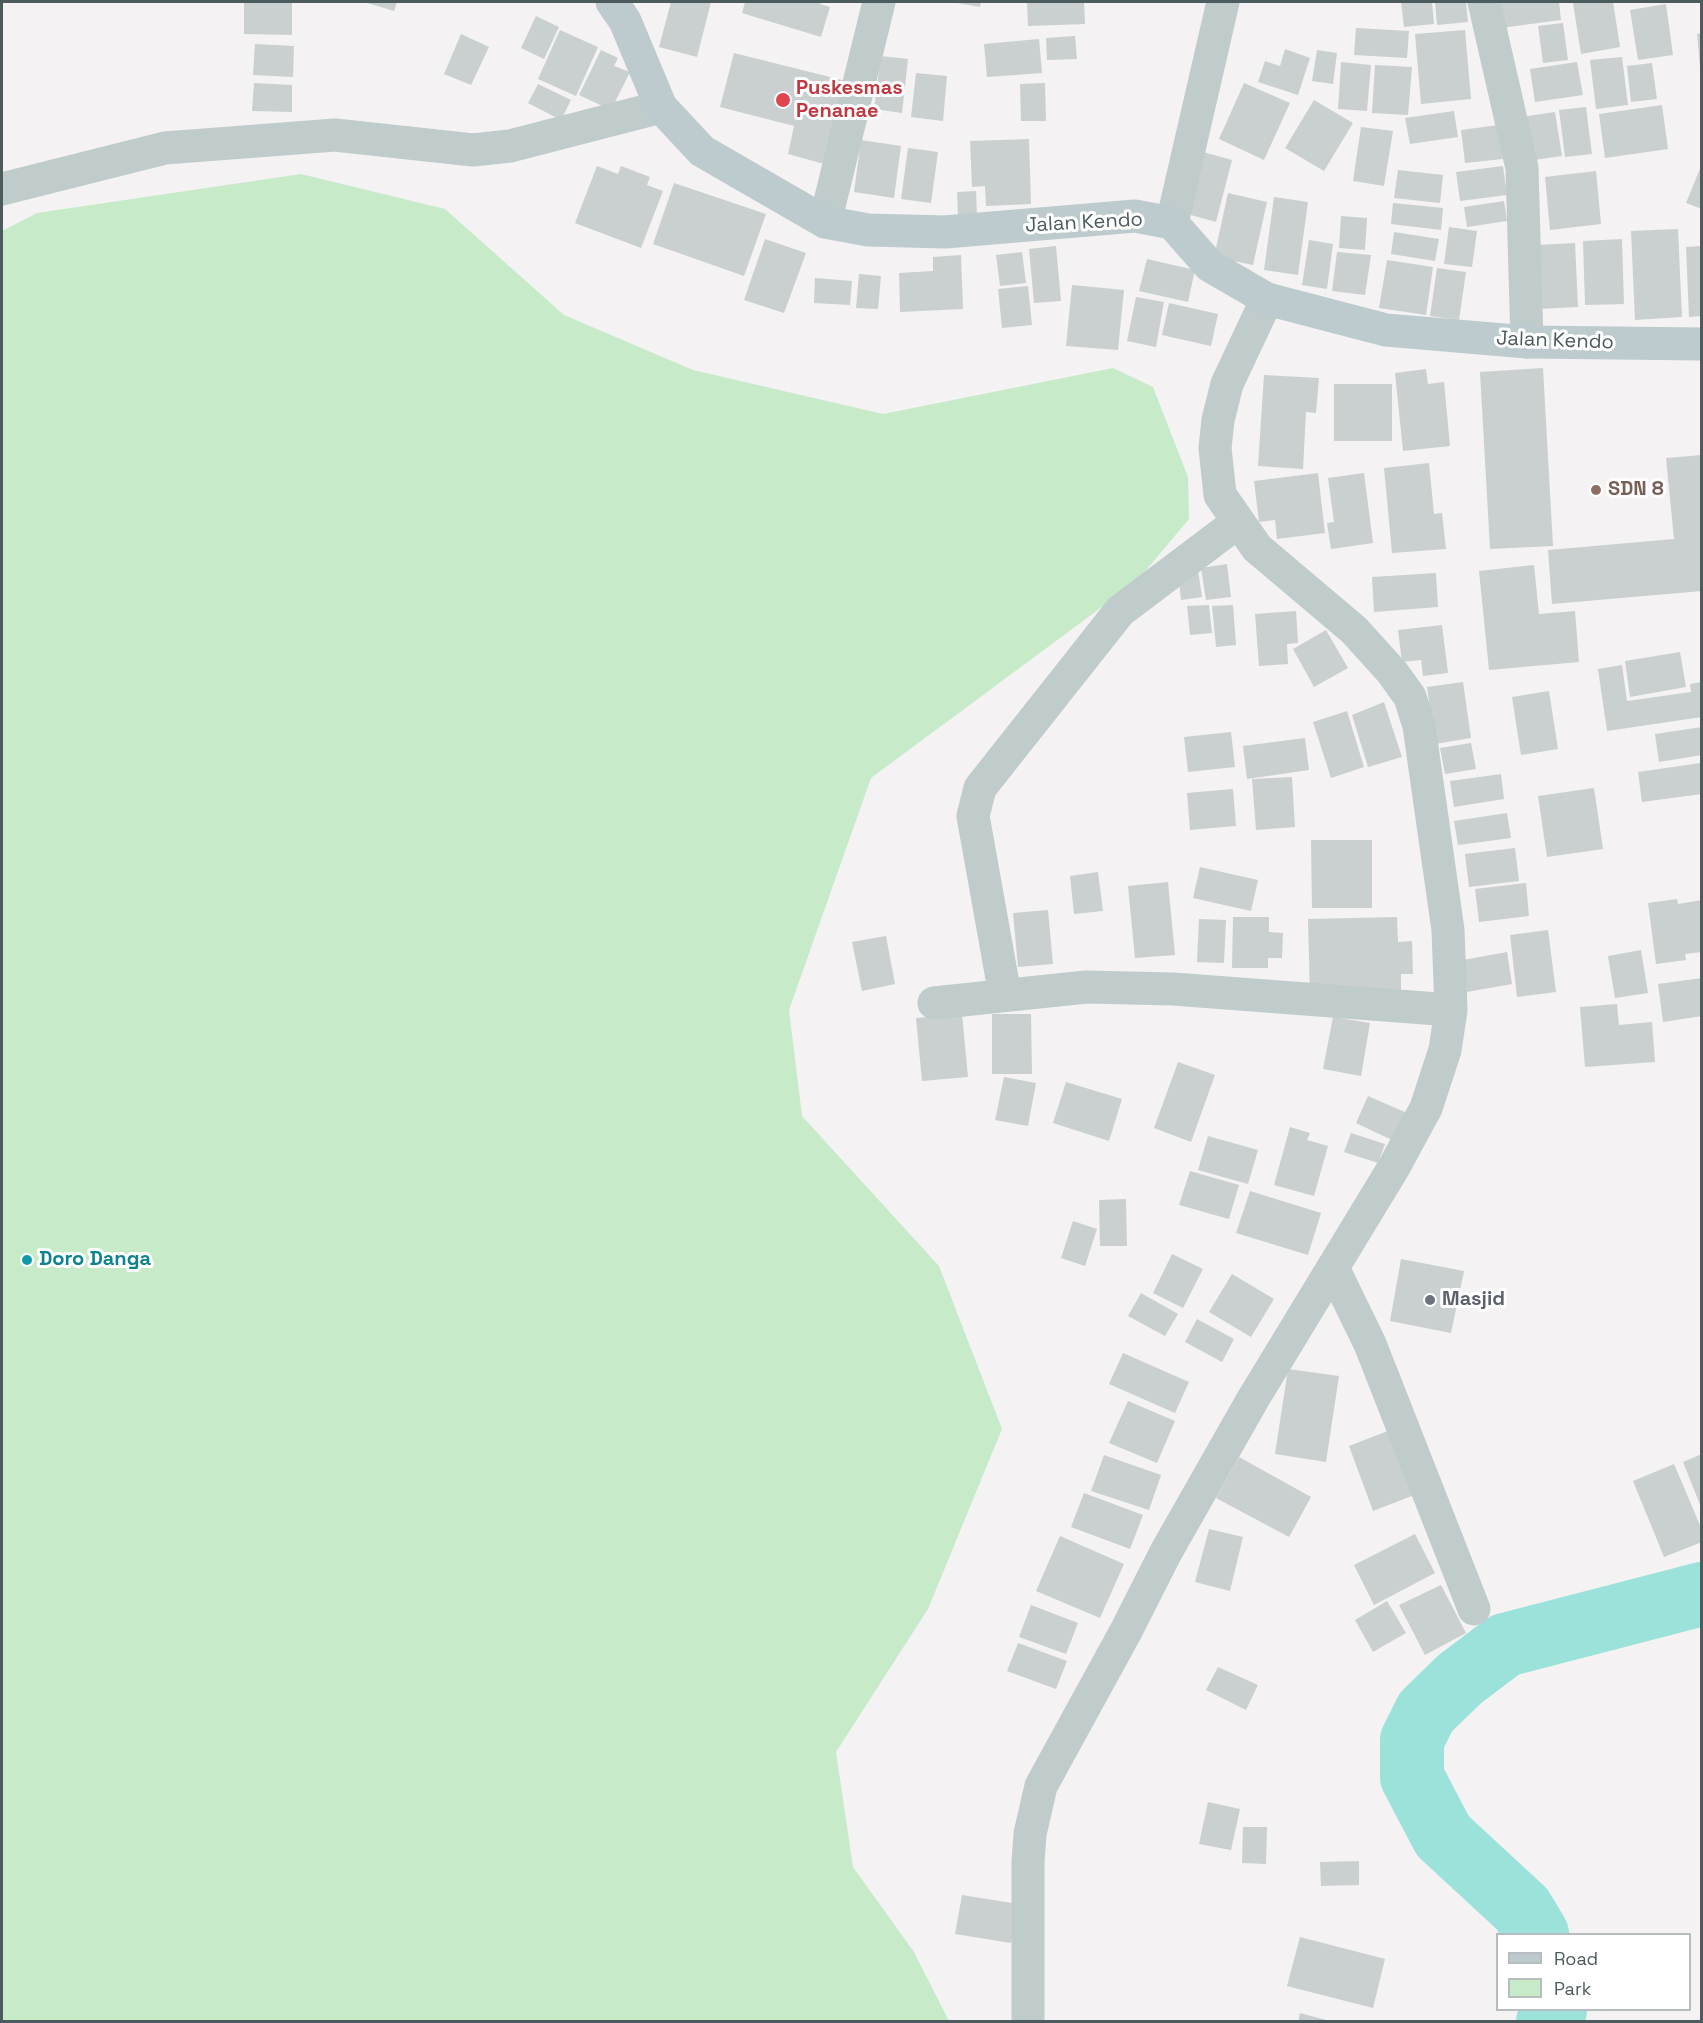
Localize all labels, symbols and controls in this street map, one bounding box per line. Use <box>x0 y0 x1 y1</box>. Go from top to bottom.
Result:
place label: Puskesmas Penanae <box>796 77 903 124</box>
marker: Puskesmas Penanae <box>774 91 792 109</box>
street label: Jalan Kendo <box>1025 208 1143 238</box>
street label: Jalan Kendo <box>1496 327 1614 355</box>
place label: SDN 8 <box>1608 478 1664 502</box>
marker: SDN 8 <box>1589 483 1603 497</box>
place label: Doro Danga <box>39 1248 151 1272</box>
marker: Doro Danga <box>20 1253 34 1267</box>
place label: Masjid <box>1442 1288 1505 1312</box>
marker: Masjid <box>1423 1293 1437 1307</box>
legend <box>1496 1933 1691 2011</box>
text: Road <box>1554 1947 1598 1970</box>
text: Park <box>1554 1977 1591 2000</box>

